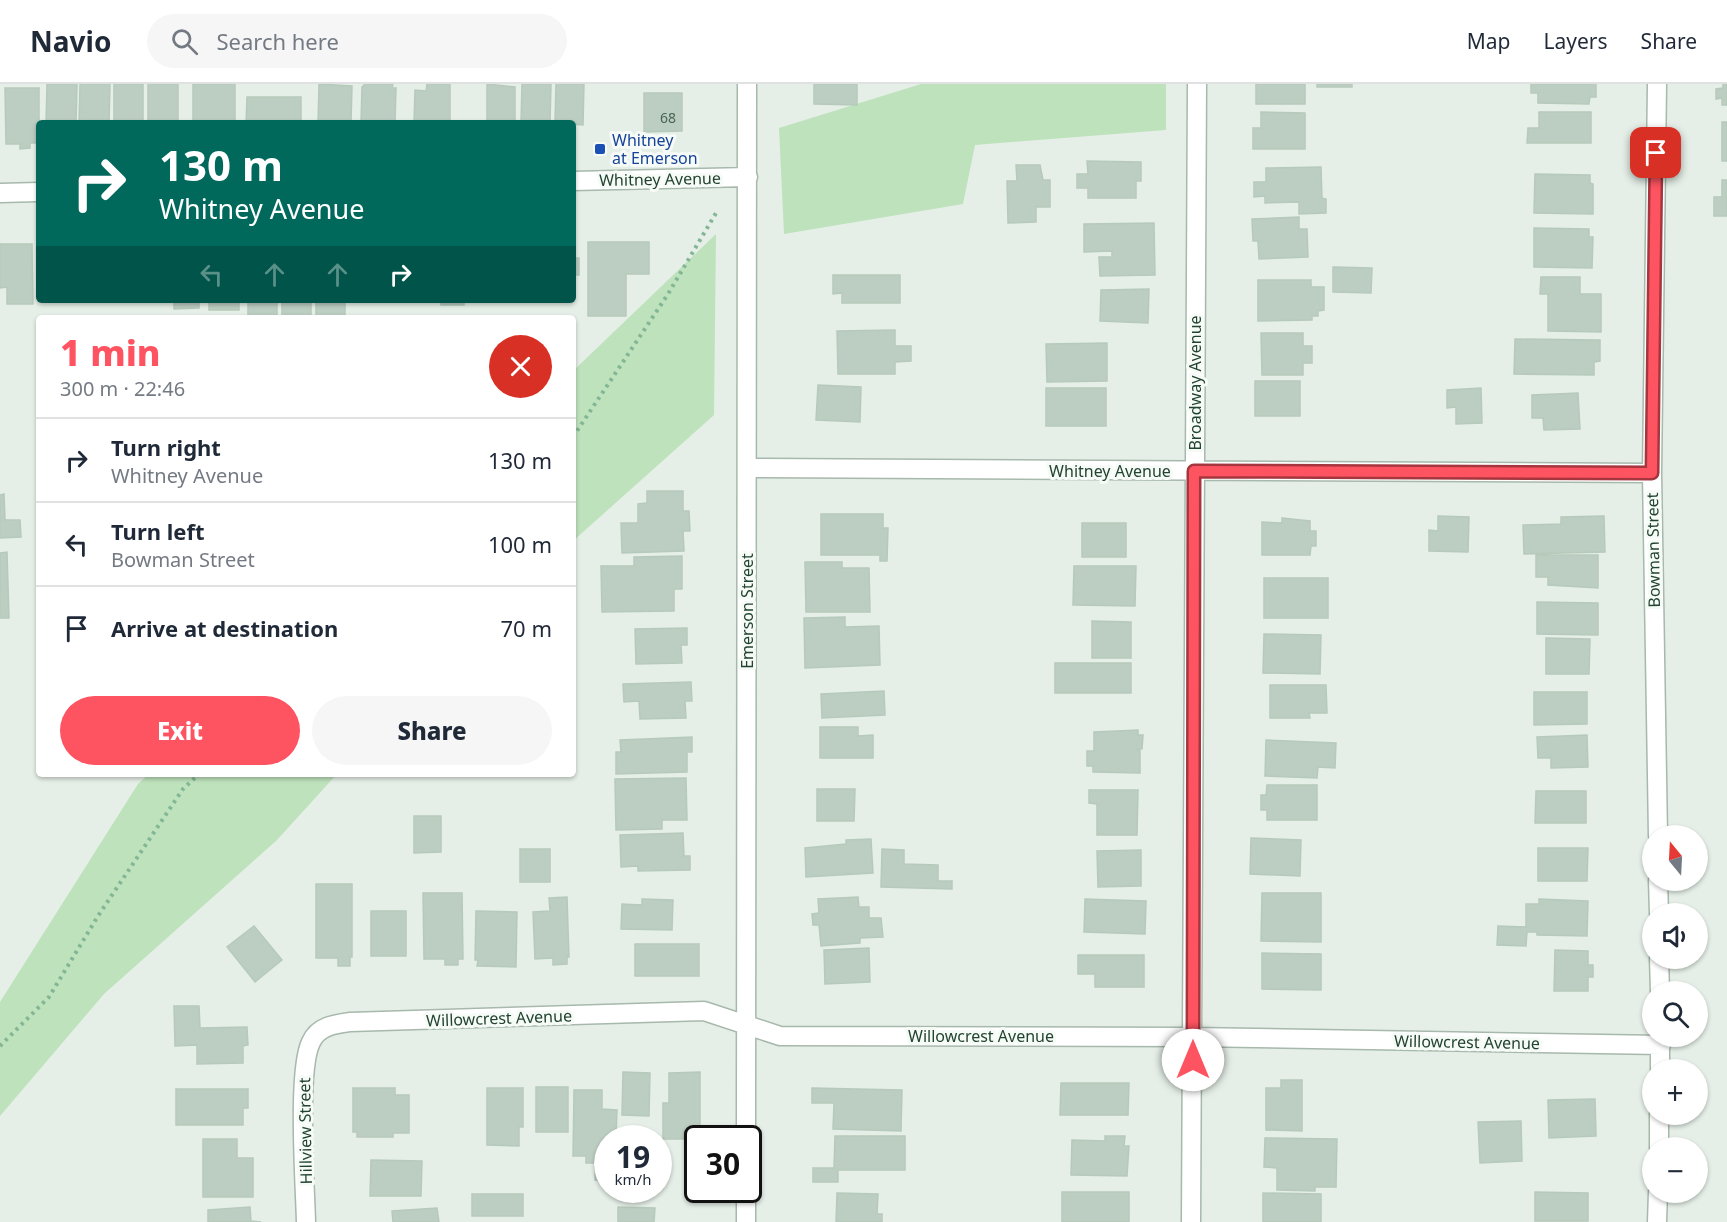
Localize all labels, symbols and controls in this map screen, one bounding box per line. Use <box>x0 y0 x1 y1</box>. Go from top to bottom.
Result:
search box <box>147 14 567 68</box>
text: Navio <box>30 22 111 60</box>
icon: search <box>168 25 201 58</box>
text: Search here <box>216 26 339 56</box>
text: Map <box>1467 27 1511 55</box>
text: Layers <box>1544 27 1608 55</box>
text: Share <box>1641 27 1697 55</box>
house number: 68 <box>660 108 676 127</box>
pin <box>1630 127 1681 178</box>
place label: Whitney at Emerson <box>612 129 698 169</box>
text: 130 m <box>159 136 283 193</box>
icon: arrive <box>1639 136 1672 169</box>
marker: Whitney at Emerson <box>593 142 607 156</box>
icon: right <box>60 144 138 222</box>
street label: Whitney Avenue <box>599 167 721 191</box>
text: Whitney Avenue <box>159 190 364 227</box>
icon: left <box>195 258 228 291</box>
icon: ahead <box>258 258 291 291</box>
icon: ahead <box>321 258 354 291</box>
icon: right <box>384 258 417 291</box>
street label: Broadway Avenue <box>1184 315 1206 451</box>
text: 1 min <box>60 328 161 377</box>
button: close <box>489 335 552 398</box>
text: 300 m · 22:46 <box>60 375 185 402</box>
text: Turn right <box>111 432 221 462</box>
icon: right <box>60 444 93 477</box>
text: 130 m <box>488 445 552 475</box>
street label: Whitney Avenue <box>1049 460 1171 482</box>
text: Whitney Avenue <box>111 462 263 489</box>
street label: Bowman Street <box>1641 492 1665 608</box>
text: Turn left <box>111 516 205 546</box>
icon: left <box>60 528 93 561</box>
text: 100 m <box>488 529 552 559</box>
text: Bowman Street <box>111 546 255 573</box>
street label: Emerson Street <box>736 553 758 669</box>
icon: arrive <box>60 612 93 645</box>
text: Arrive at destination <box>111 613 338 643</box>
text: 70 m <box>501 613 552 643</box>
button: Exit <box>60 696 300 765</box>
button: Share <box>312 696 552 765</box>
north arrow <box>1642 825 1708 891</box>
map controls <box>1642 825 1708 1203</box>
button: sound <box>1642 903 1708 969</box>
button: search <box>1642 981 1708 1047</box>
street label: Willowcrest Avenue <box>426 1004 572 1032</box>
street label: Willowcrest Avenue <box>908 1025 1054 1047</box>
position arrow <box>1161 1028 1225 1092</box>
street label: Willowcrest Avenue <box>1394 1030 1540 1054</box>
button: + <box>1642 1059 1708 1125</box>
street label: Hillview Street <box>293 1077 317 1184</box>
speed limit sign: 30 <box>684 1125 762 1203</box>
text: 19 <box>616 1136 650 1177</box>
button: − <box>1642 1137 1708 1203</box>
text: km/h <box>615 1169 651 1189</box>

